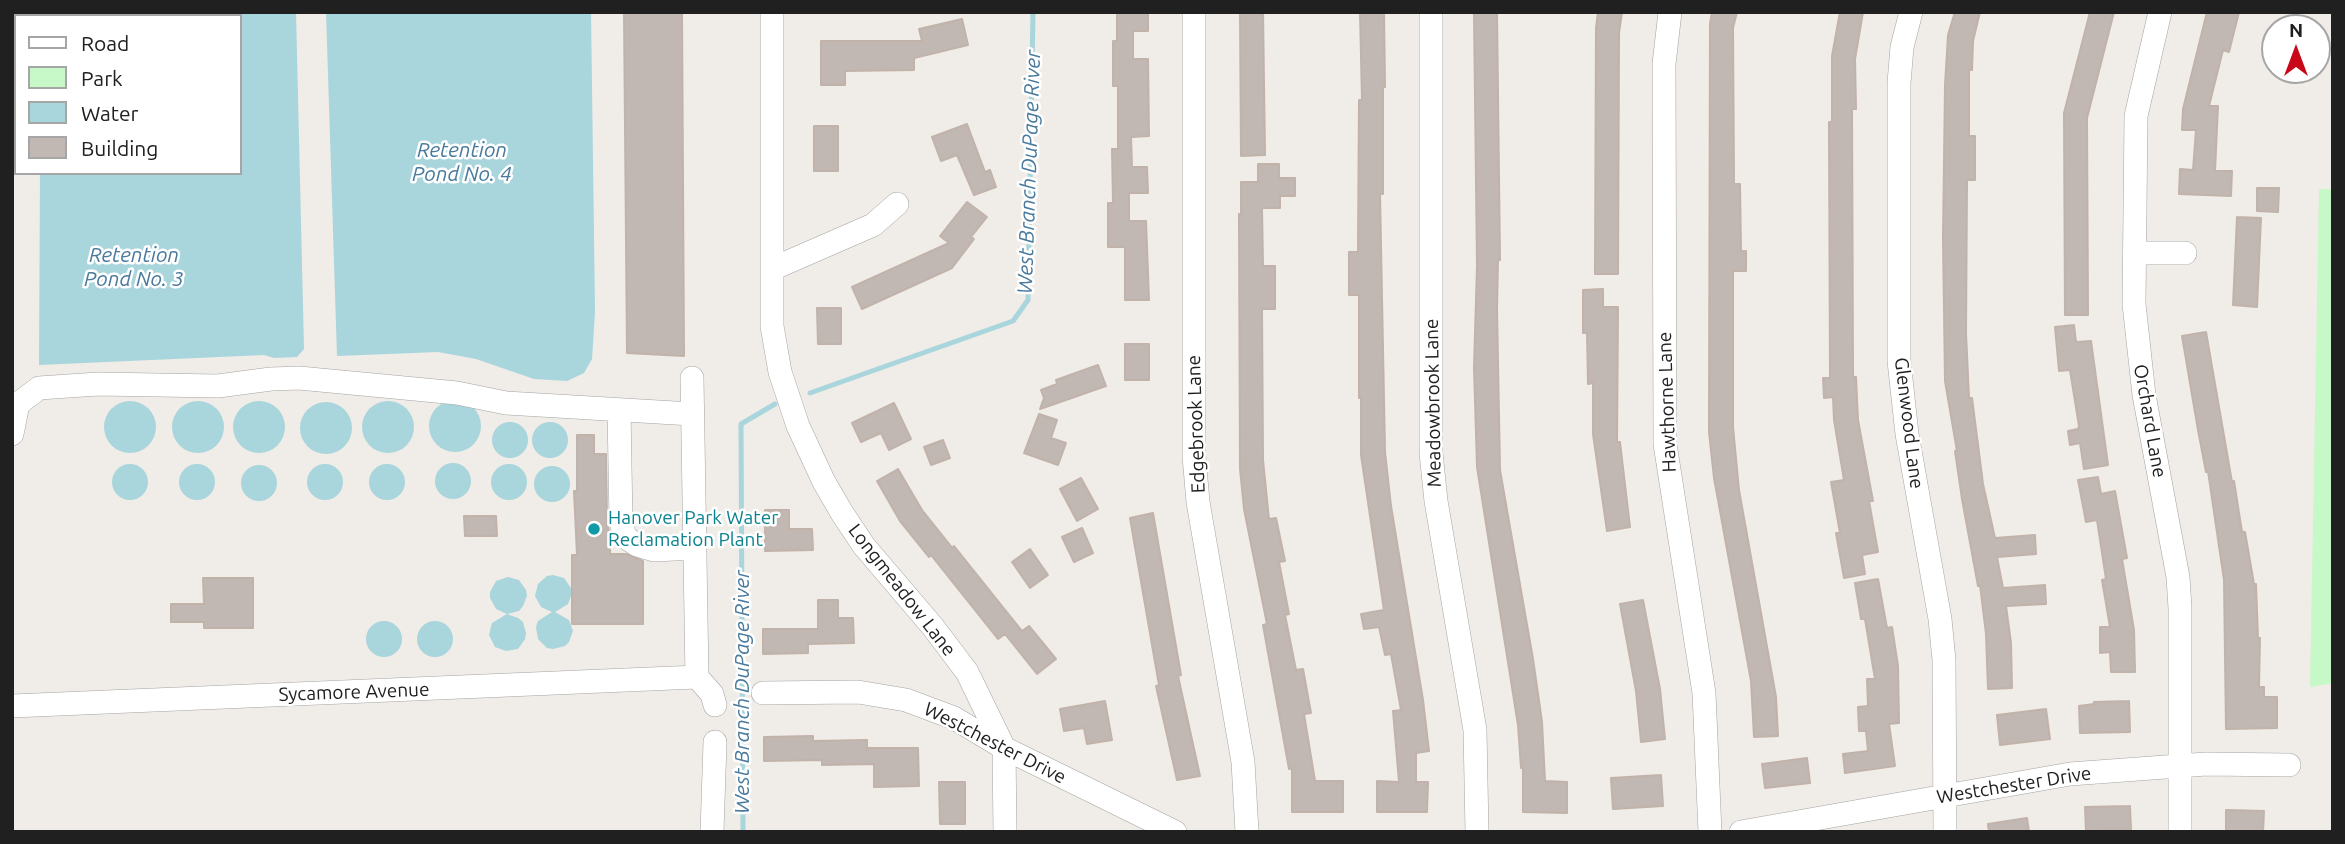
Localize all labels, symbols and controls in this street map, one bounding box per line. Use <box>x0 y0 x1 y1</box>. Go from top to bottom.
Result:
legend <box>14 14 242 175</box>
north arrow <box>2261 14 2331 84</box>
text: N <box>2289 19 2303 41</box>
text: Road <box>81 31 129 55</box>
water label: West Branch DuPage River <box>1012 50 1046 294</box>
text: Park <box>81 66 123 90</box>
text: Water <box>81 101 139 125</box>
text: Building <box>81 136 158 160</box>
water label: Retention Pond No. 4 <box>412 137 512 187</box>
water label: Retention Pond No. 3 <box>84 242 184 292</box>
street label: Meadowbrook Lane <box>1420 318 1446 488</box>
street label: Hawthorne Lane <box>1653 331 1681 473</box>
street label: Edgebrook Lane <box>1182 355 1210 493</box>
street label: Glenwood Lane <box>1890 356 1928 490</box>
street label: Orchard Lane <box>2129 362 2171 480</box>
place label: Hanover Park Water Reclamation Plant <box>608 507 778 551</box>
street label: Longmeadow Lane <box>843 519 961 661</box>
marker: Hanover Park Water Reclamation Plant <box>586 521 602 537</box>
water label: West Branch DuPage River <box>729 570 755 814</box>
street label: Sycamore Avenue <box>278 678 430 706</box>
street label: Westchester Drive <box>920 697 1070 789</box>
street label: Westchester Drive <box>1935 762 2093 808</box>

